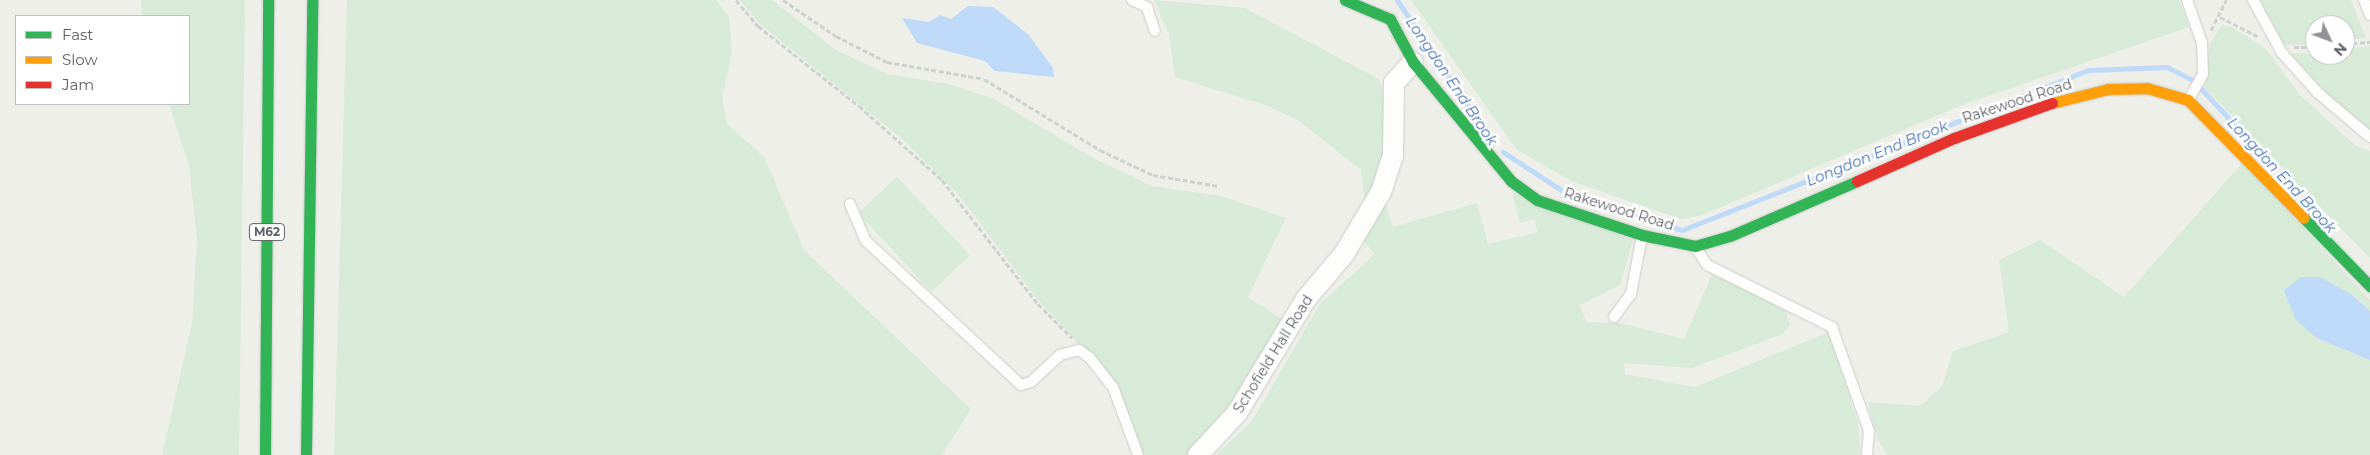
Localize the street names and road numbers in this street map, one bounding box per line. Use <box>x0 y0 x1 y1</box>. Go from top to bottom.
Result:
street label: Rakewood Road <box>1960 75 2074 127</box>
street label: Rakewood Road <box>1562 184 1676 234</box>
road number: M62 <box>248 222 286 242</box>
street label: Schofield Hall Road <box>1230 292 1316 416</box>

